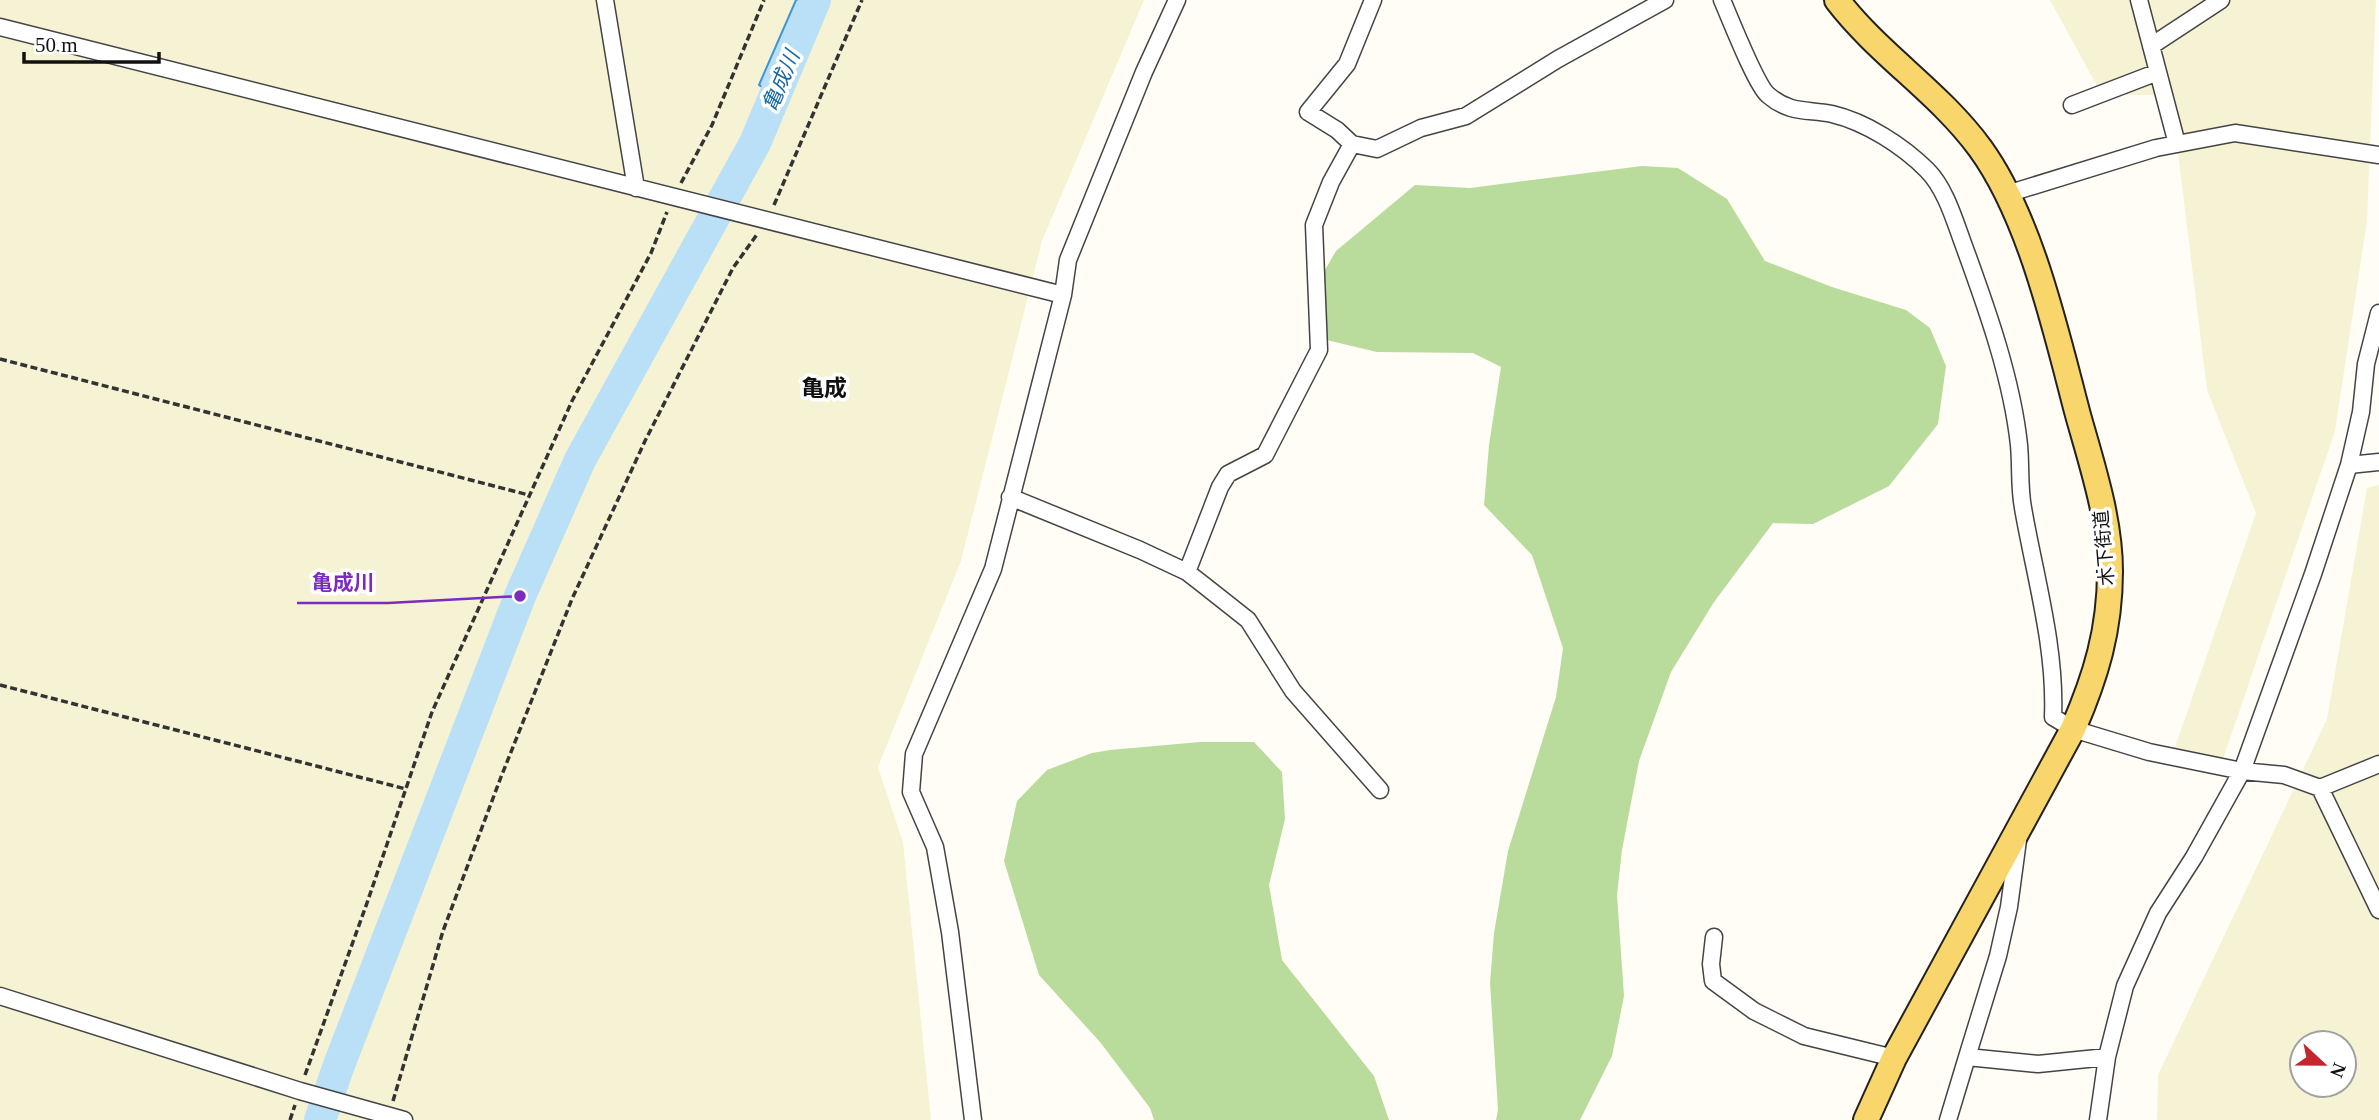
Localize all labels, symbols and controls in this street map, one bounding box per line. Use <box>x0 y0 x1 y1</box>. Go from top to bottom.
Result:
scale bar <box>24 21 159 65</box>
text: 50 m <box>35 33 78 57</box>
water label: 亀成川 <box>758 45 805 115</box>
district label: 亀成 <box>801 376 847 401</box>
street label: 木下街道 <box>2090 509 2118 587</box>
callout: 亀成川 <box>297 561 388 603</box>
text: 亀成川 <box>312 571 375 595</box>
north arrow <box>2288 1029 2358 1099</box>
text: N <box>2326 1060 2351 1081</box>

